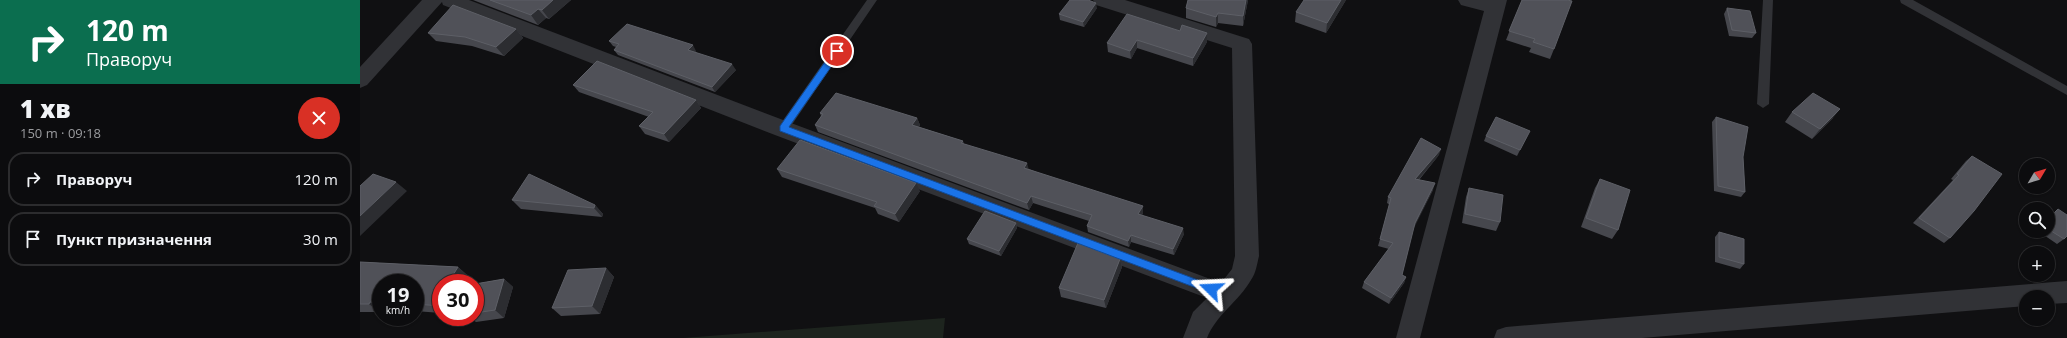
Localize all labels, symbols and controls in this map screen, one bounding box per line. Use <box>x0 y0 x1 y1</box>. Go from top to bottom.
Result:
text: 120 m <box>86 11 169 49</box>
icon: right <box>20 16 72 68</box>
pin <box>820 34 854 68</box>
icon: arrive <box>826 40 848 62</box>
text: Праворуч <box>86 47 172 71</box>
text: 1 хв <box>20 92 71 125</box>
button: close <box>298 97 340 139</box>
text: 150 m · 09:18 <box>20 124 101 142</box>
north arrow <box>2019 158 2055 194</box>
map controls <box>2019 158 2055 326</box>
icon: right <box>22 168 44 190</box>
text: Праворуч <box>56 169 132 189</box>
text: 120 m <box>294 169 338 189</box>
button: search <box>2019 202 2055 238</box>
icon: arrive <box>22 228 44 250</box>
text: Пункт призначення <box>56 229 212 249</box>
text: 30 m <box>303 229 338 249</box>
button: + <box>2019 246 2055 282</box>
position arrow <box>1190 268 1232 310</box>
speed limit sign: 30 <box>432 274 484 326</box>
text: 19 <box>387 281 409 308</box>
button: − <box>2019 290 2055 326</box>
text: km/h <box>386 303 410 317</box>

